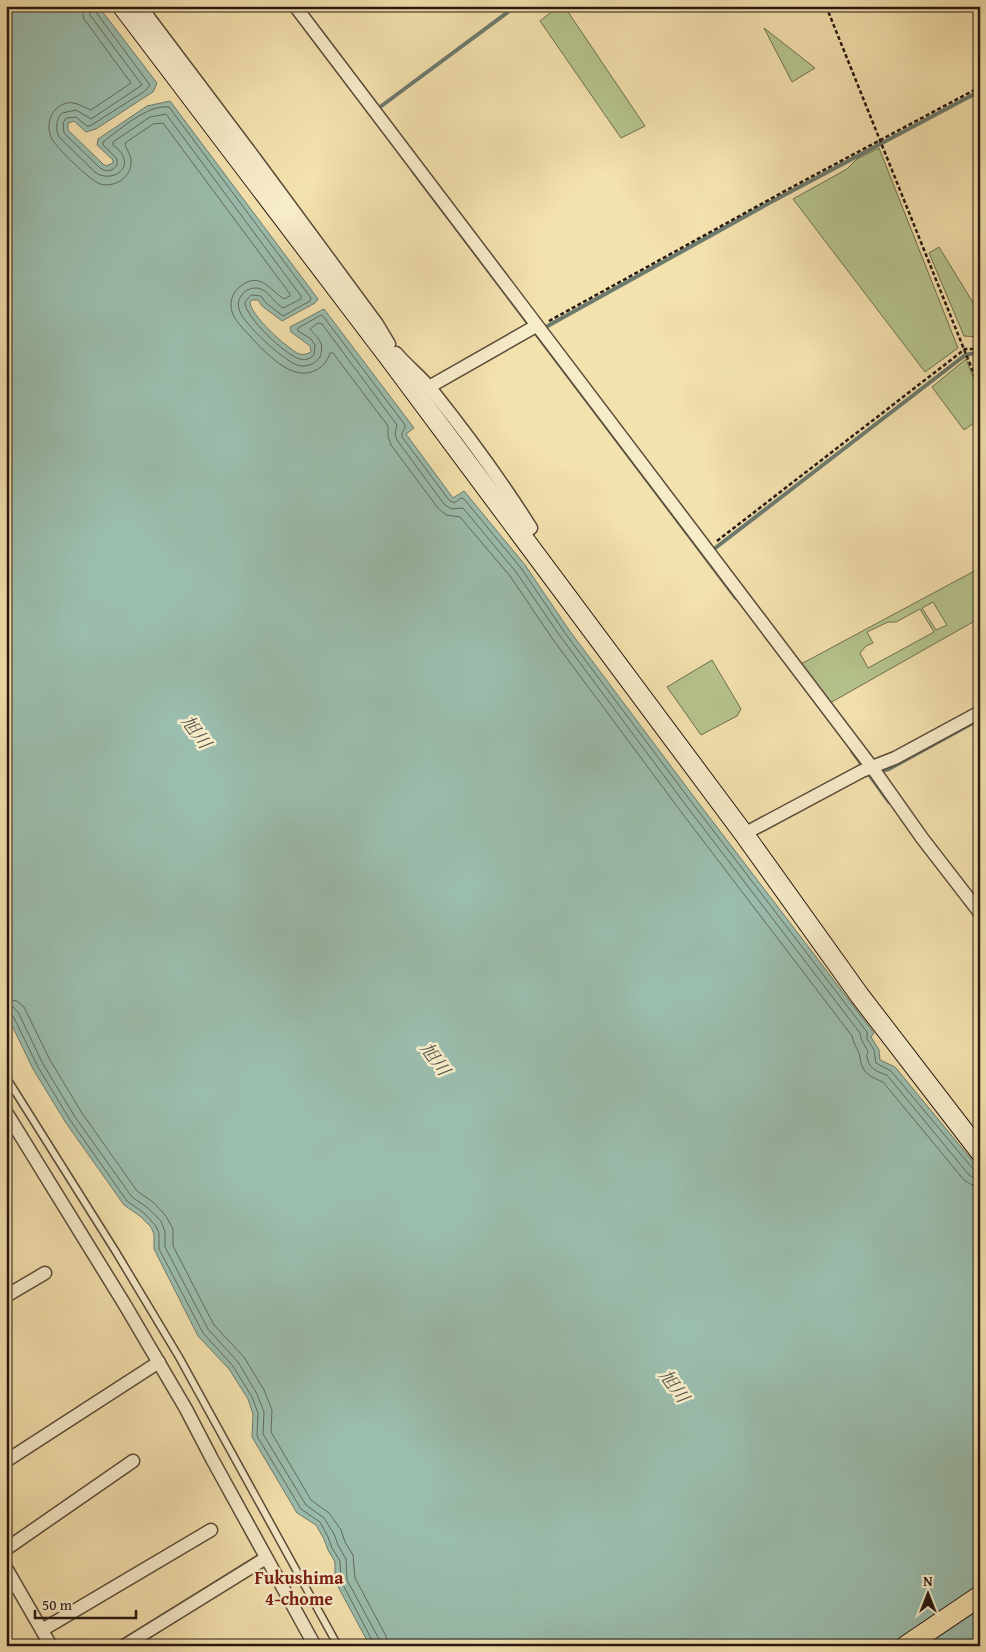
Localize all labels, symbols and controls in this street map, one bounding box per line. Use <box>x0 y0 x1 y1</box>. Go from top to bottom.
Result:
water label: 旭川 <box>175 709 219 756</box>
water label: 旭川 <box>414 1036 458 1083</box>
water label: 旭川 <box>653 1363 697 1410</box>
district label: Fukushima 4-chome <box>255 1564 344 1612</box>
north arrow <box>904 1570 954 1620</box>
text: N <box>923 1571 933 1591</box>
scale bar <box>35 1587 136 1619</box>
text: 50 m <box>42 1594 73 1615</box>

